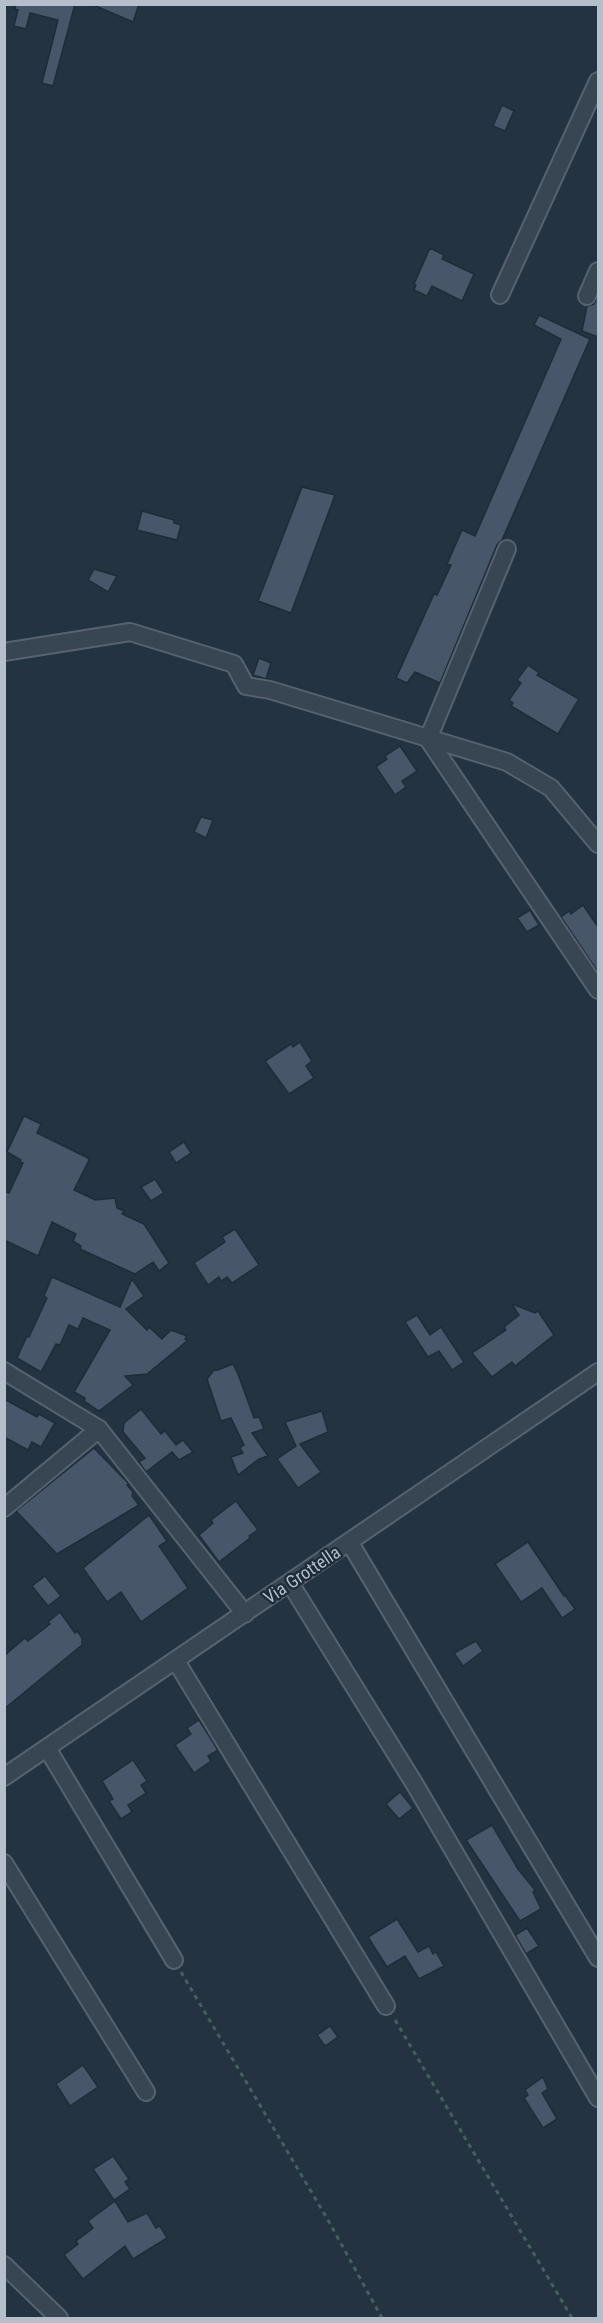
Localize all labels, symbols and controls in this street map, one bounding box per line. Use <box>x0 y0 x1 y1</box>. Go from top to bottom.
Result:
street label: Via Grottella <box>259 1541 344 1608</box>

